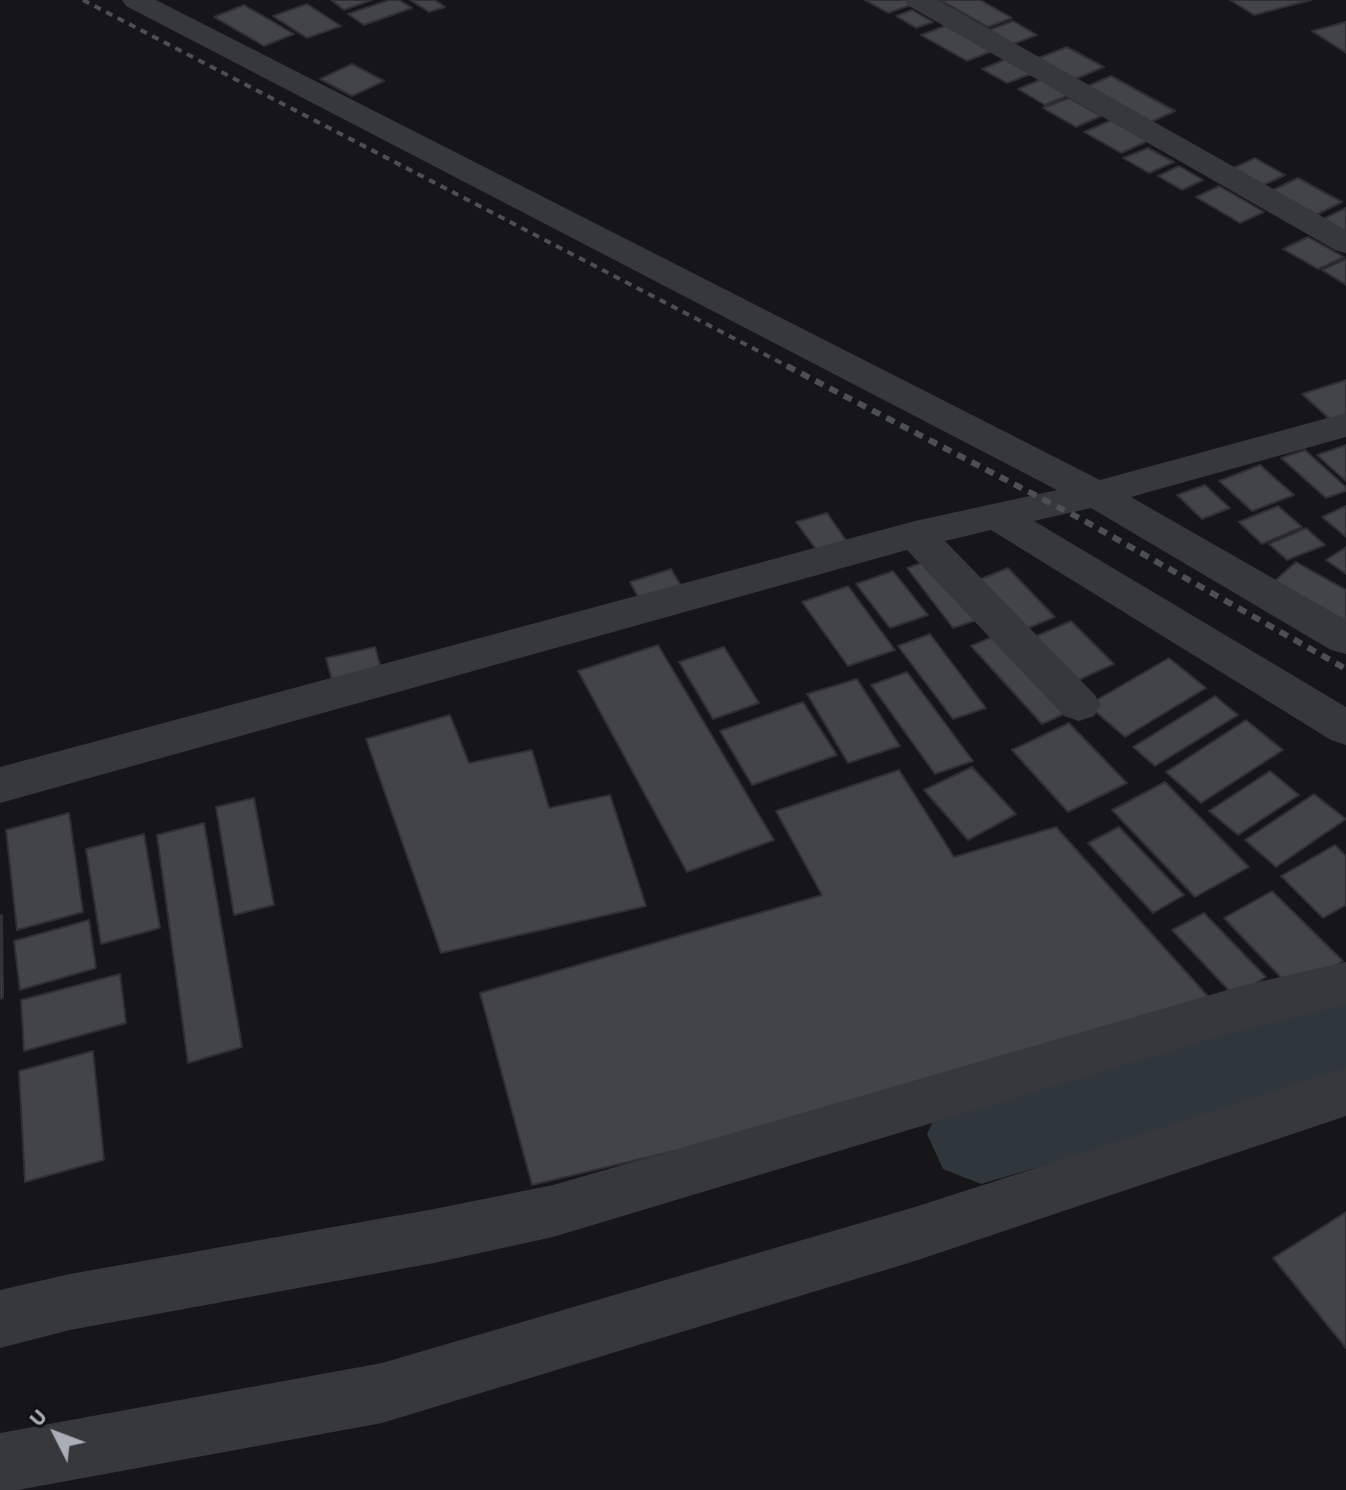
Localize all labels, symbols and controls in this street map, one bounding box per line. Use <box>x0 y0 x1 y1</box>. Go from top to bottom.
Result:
north arrow <box>16 1394 96 1474</box>
text: U <box>21 1402 55 1434</box>

